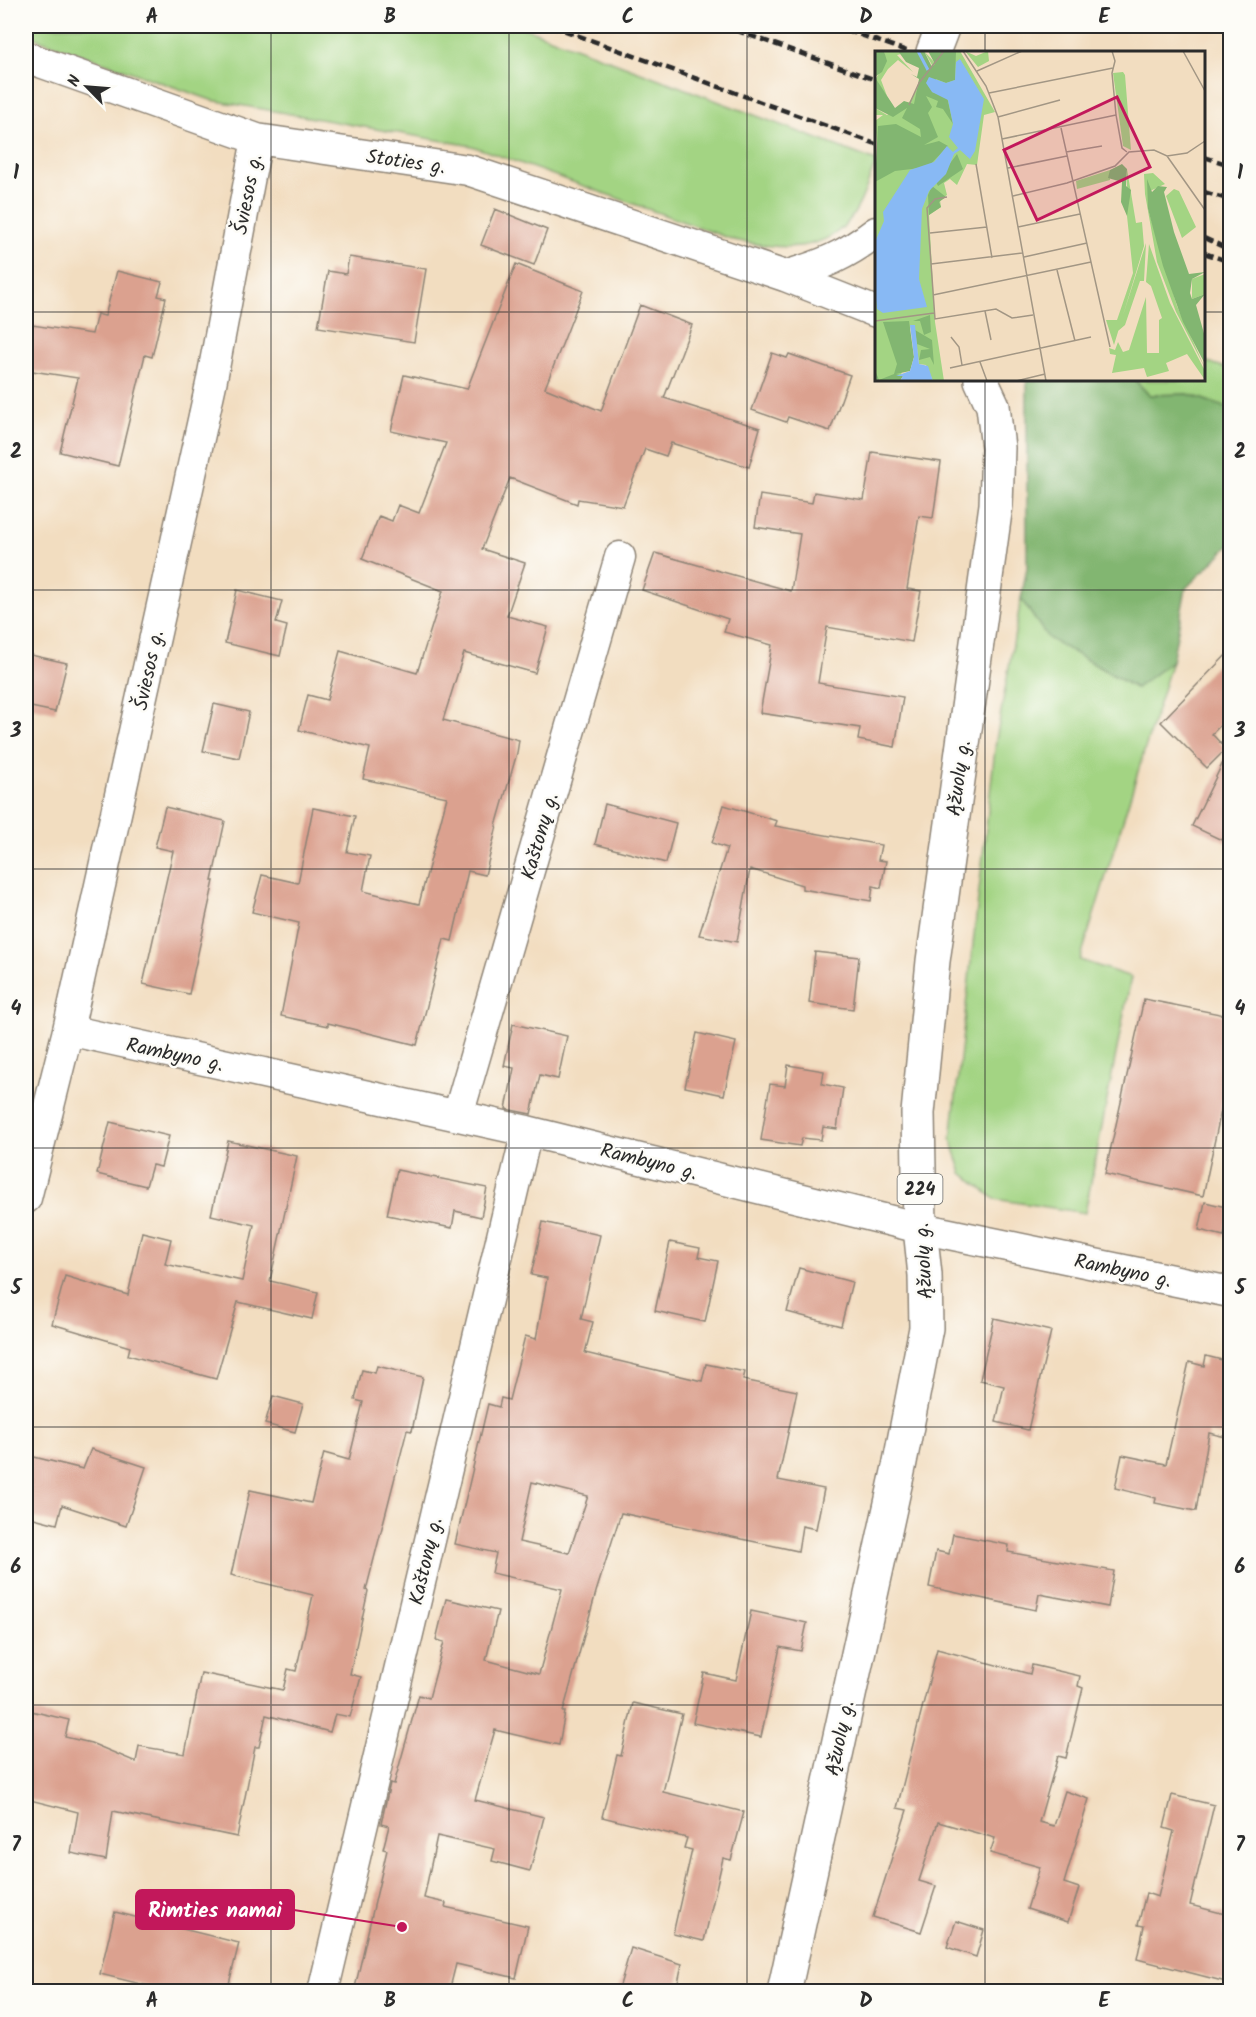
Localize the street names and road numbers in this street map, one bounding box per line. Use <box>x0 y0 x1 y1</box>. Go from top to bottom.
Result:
street label: Stoties g. <box>364 142 447 184</box>
street label: Šviesos g. <box>226 152 272 237</box>
street label: Šviesos g. <box>126 627 174 713</box>
street label: Ąžuolų g. <box>939 738 981 818</box>
street label: Kaštonų g. <box>513 789 569 884</box>
street label: Rambyno g. <box>123 1030 226 1082</box>
street label: Rambyno g. <box>597 1135 700 1190</box>
road number: 224 <box>898 1174 942 1204</box>
street label: Ąžuolų g. <box>907 1222 943 1300</box>
street label: Rambyno g. <box>1071 1246 1174 1298</box>
street label: Kaštonų g. <box>401 1514 453 1608</box>
street label: Ąžuolų g. <box>817 1698 865 1779</box>

